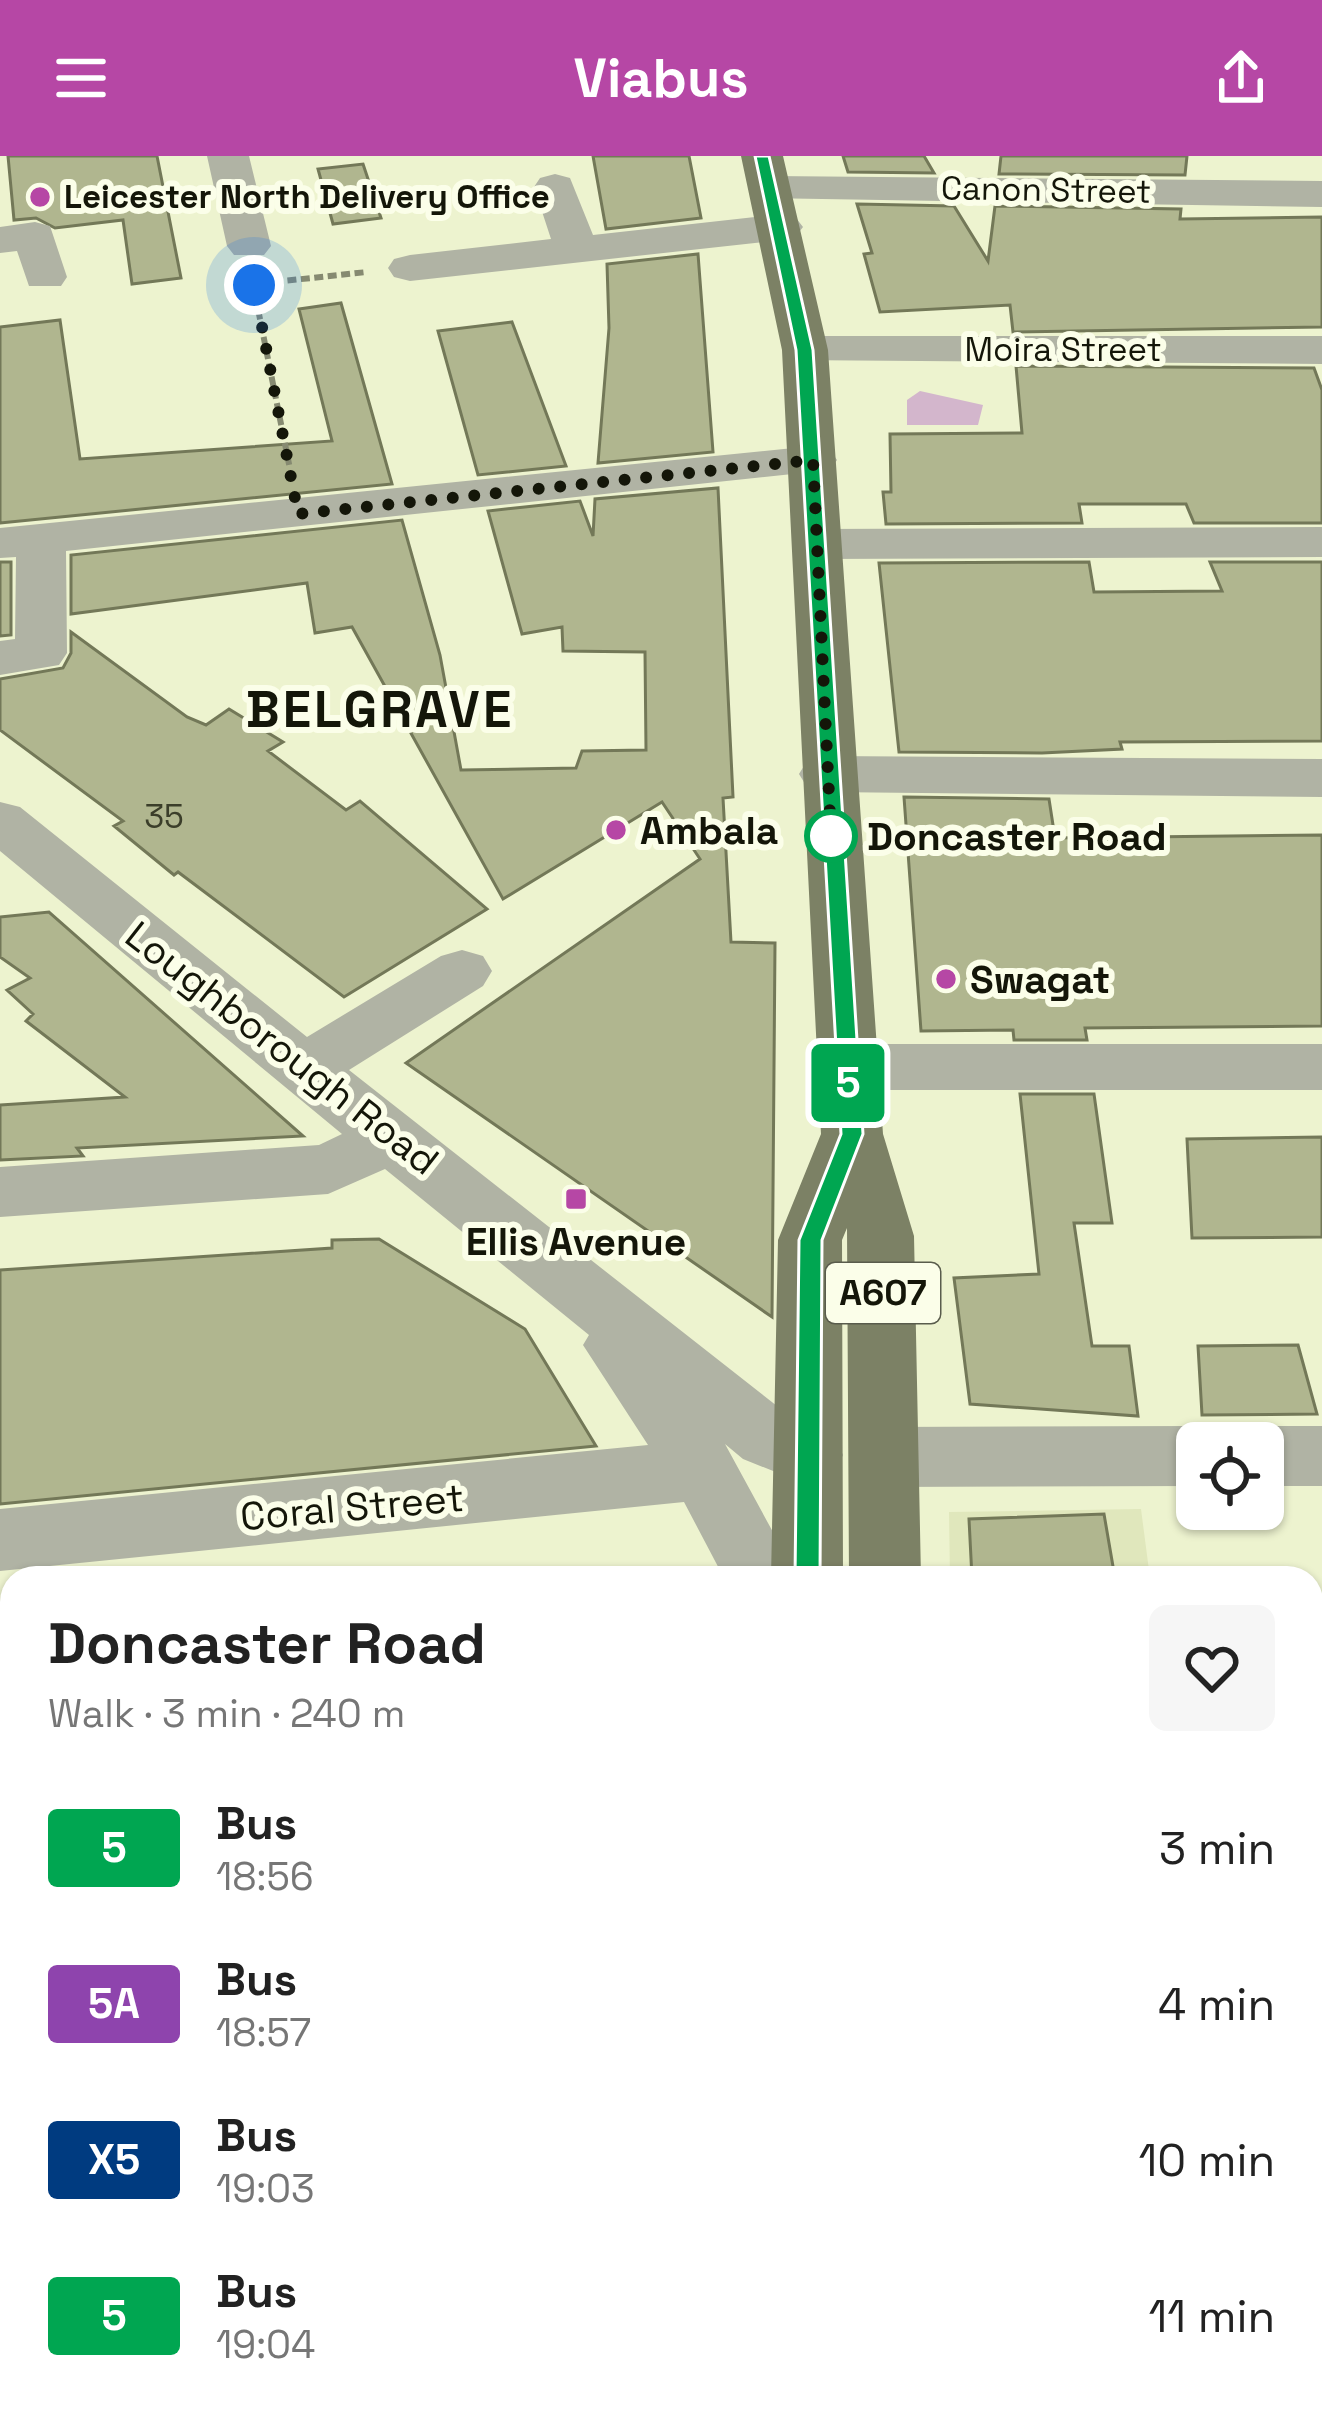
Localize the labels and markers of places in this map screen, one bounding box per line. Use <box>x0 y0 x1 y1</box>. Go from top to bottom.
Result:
place label: Leicester North Delivery Office <box>64 176 550 218</box>
marker: Leicester North Delivery Office <box>27 184 53 210</box>
place label: Ambala <box>640 806 778 855</box>
marker: Doncaster Road <box>806 811 856 861</box>
place label: Doncaster Road <box>867 812 1167 861</box>
marker: Ambala <box>603 817 629 843</box>
place label: Swagat <box>970 955 1110 1004</box>
marker: Swagat <box>933 966 959 992</box>
marker: Ellis Avenue <box>563 1186 589 1212</box>
place label: Ellis Avenue <box>466 1217 686 1266</box>

